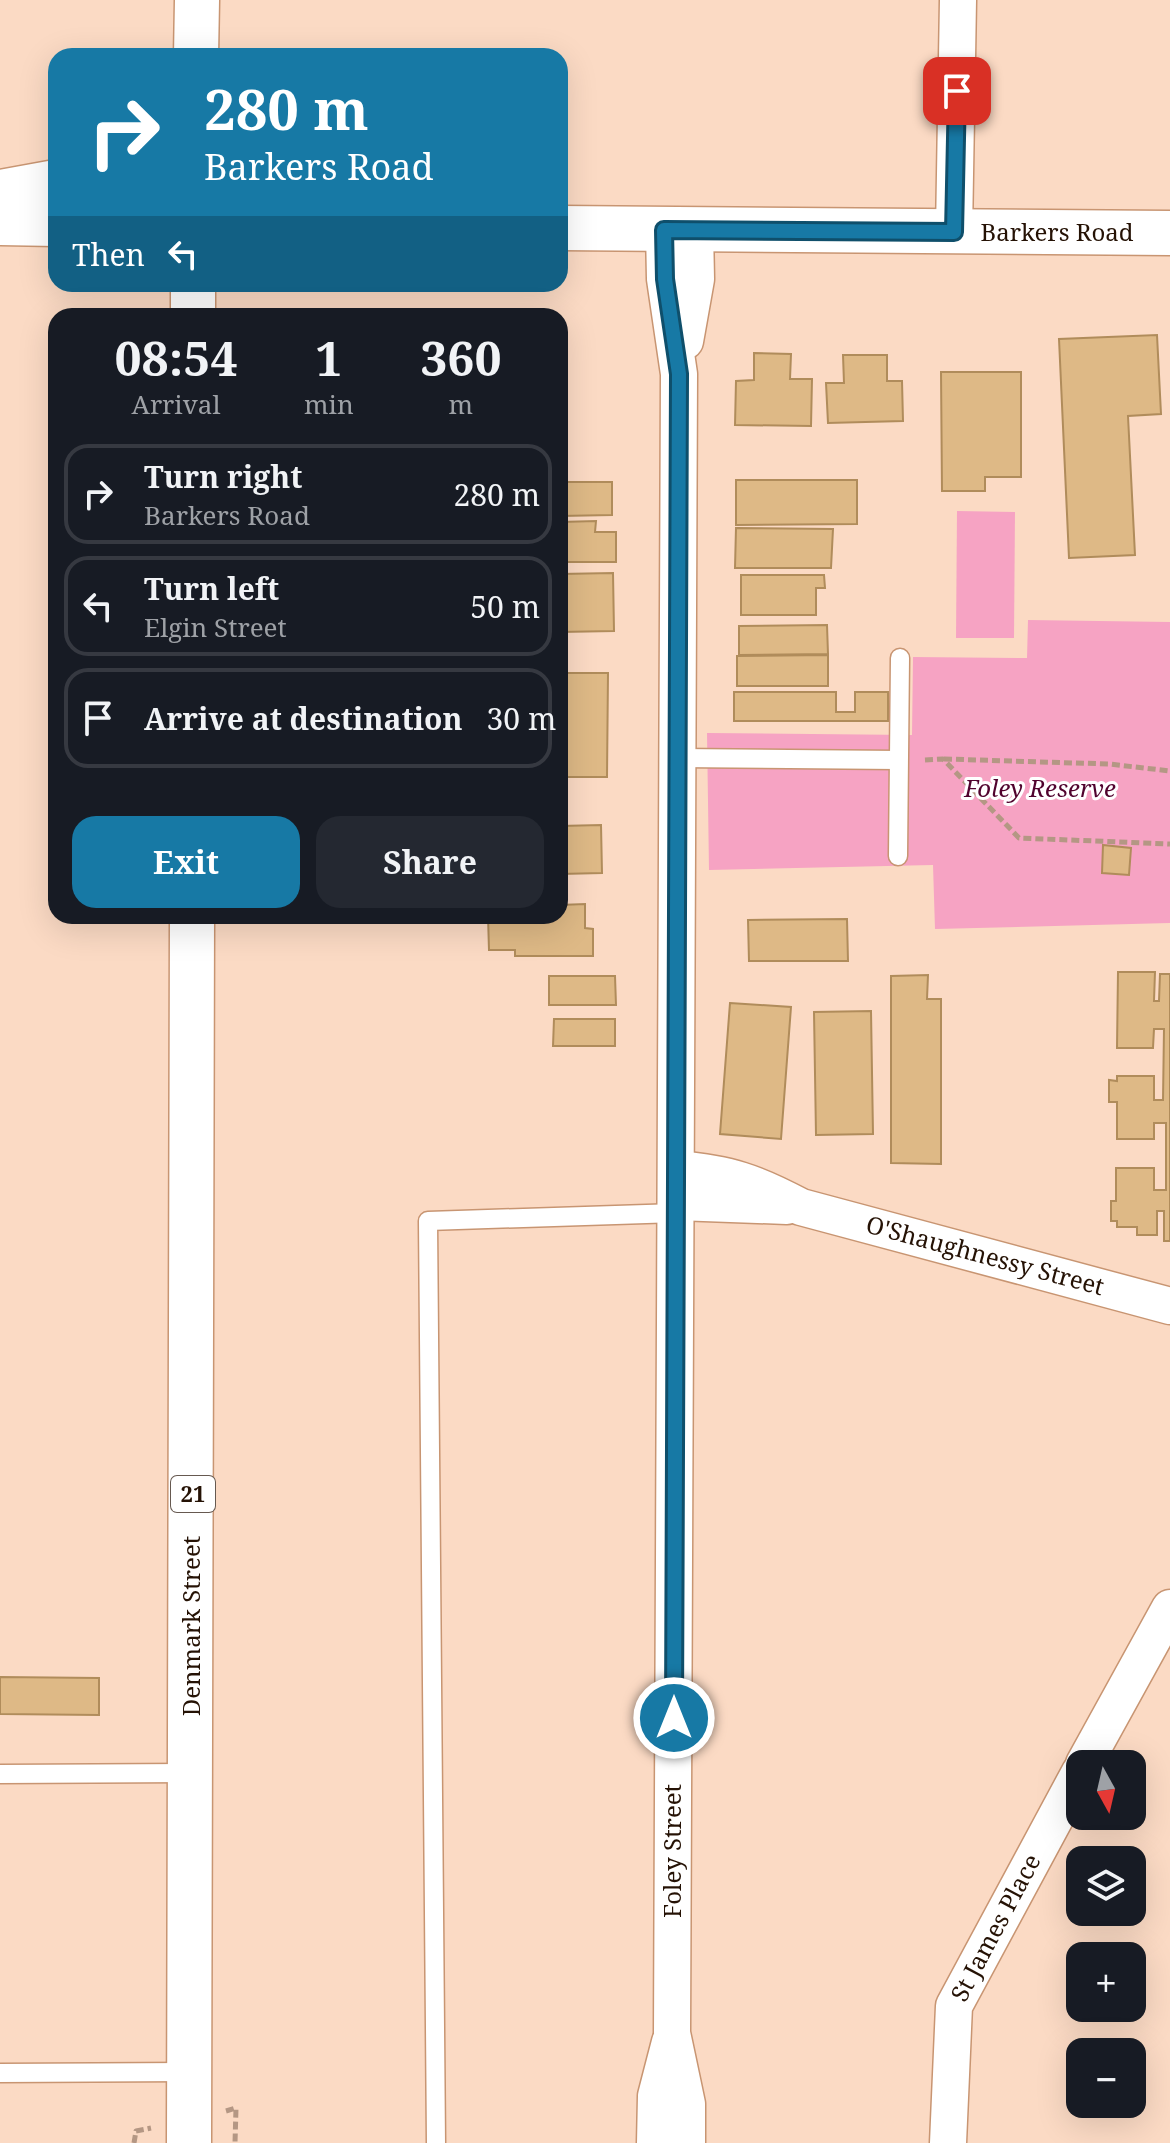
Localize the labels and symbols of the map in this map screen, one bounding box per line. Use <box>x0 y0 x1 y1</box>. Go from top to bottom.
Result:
pin <box>923 57 991 125</box>
street label: Barkers Road <box>980 215 1134 248</box>
park label: Foley Reserve <box>963 771 1116 804</box>
street label: O'Shaughnessy Street <box>863 1207 1108 1302</box>
road number: 21 <box>171 1476 215 1512</box>
street label: Denmark Street <box>174 1536 207 1716</box>
position arrow <box>632 1676 716 1760</box>
north arrow <box>1066 1750 1146 1830</box>
street label: Foley Street <box>655 1784 688 1918</box>
street label: St James Place <box>942 1848 1047 2007</box>

